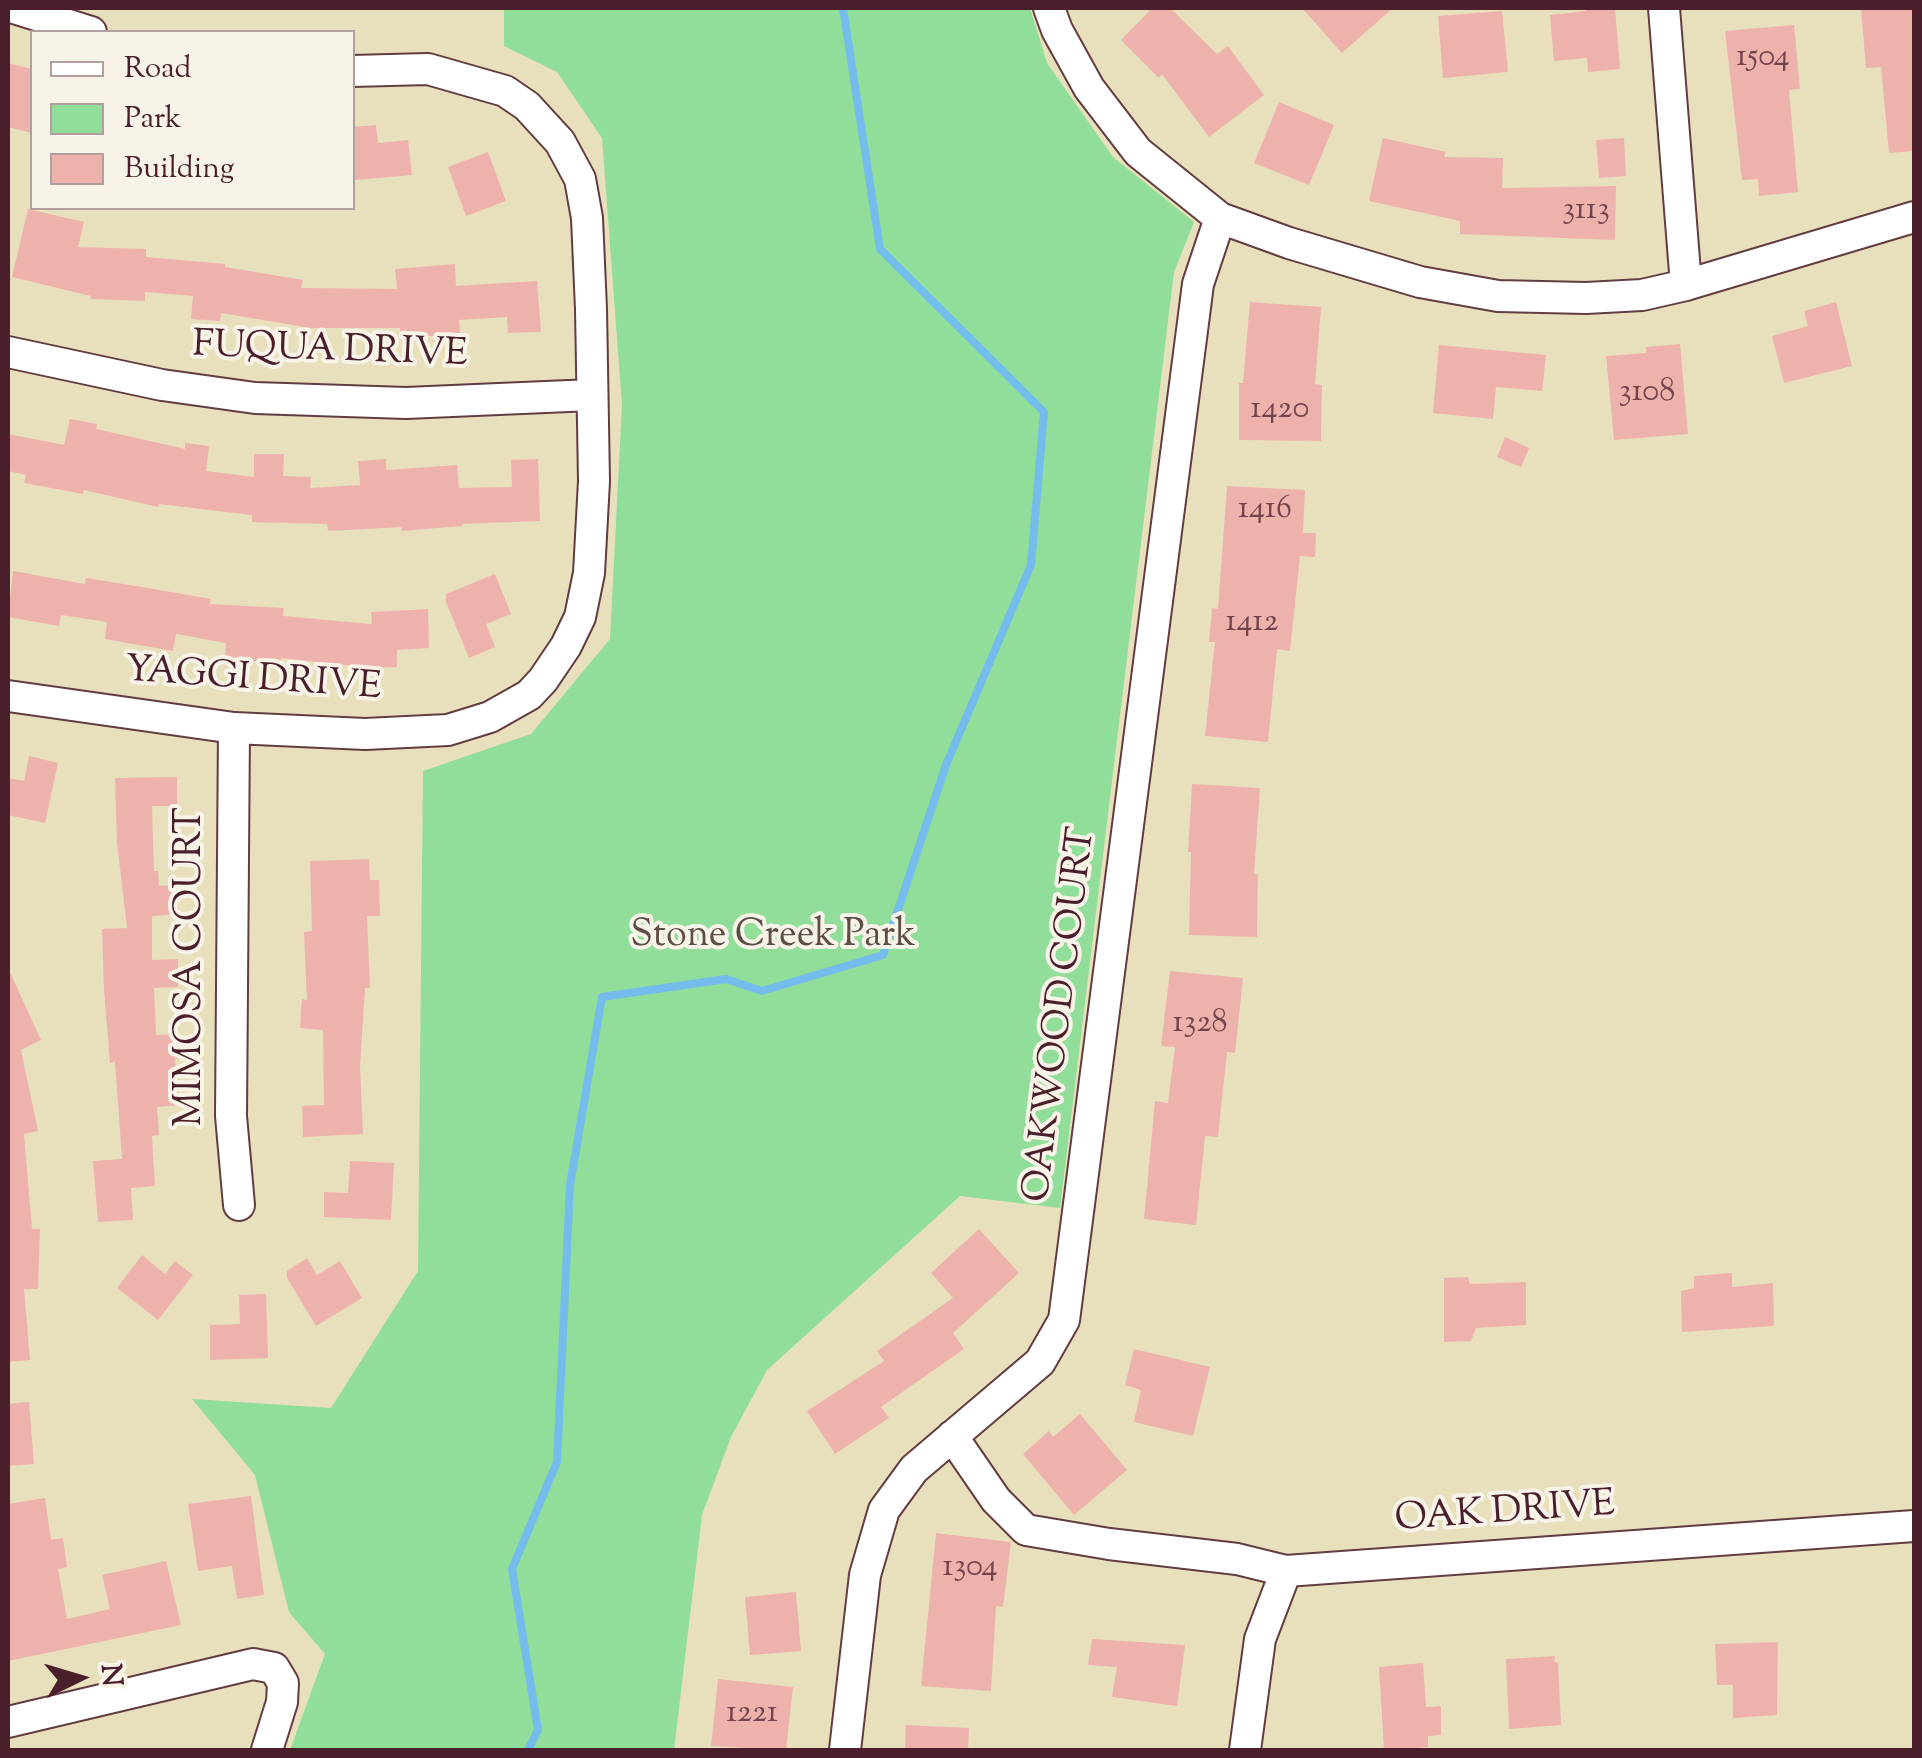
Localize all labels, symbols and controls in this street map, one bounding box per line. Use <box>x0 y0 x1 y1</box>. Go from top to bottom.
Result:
legend <box>30 30 355 210</box>
house number: 1504 <box>1736 41 1790 79</box>
text: Road <box>124 48 191 91</box>
text: Park <box>124 98 181 141</box>
text: Building <box>124 148 234 191</box>
house number: 3113 <box>1562 194 1610 232</box>
street label: FUQUA DRIVE <box>192 325 468 381</box>
house number: 3108 <box>1619 376 1675 414</box>
house number: 1420 <box>1251 393 1309 431</box>
house number: 1416 <box>1238 493 1292 531</box>
house number: 1412 <box>1226 606 1278 644</box>
street label: YAGGI DRIVE <box>123 650 383 714</box>
street label: MIMOSA COURT <box>171 807 217 1127</box>
street label: OAKWOOD COURT <box>1017 825 1109 1205</box>
park label: Stone Creek Park <box>630 916 916 962</box>
house number: 1328 <box>1173 1007 1227 1045</box>
street label: OAK DRIVE <box>1393 1485 1617 1545</box>
house number: 1304 <box>942 1551 998 1589</box>
north arrow <box>30 1628 130 1728</box>
text: N <box>89 1662 131 1688</box>
house number: 1221 <box>726 1697 778 1735</box>

